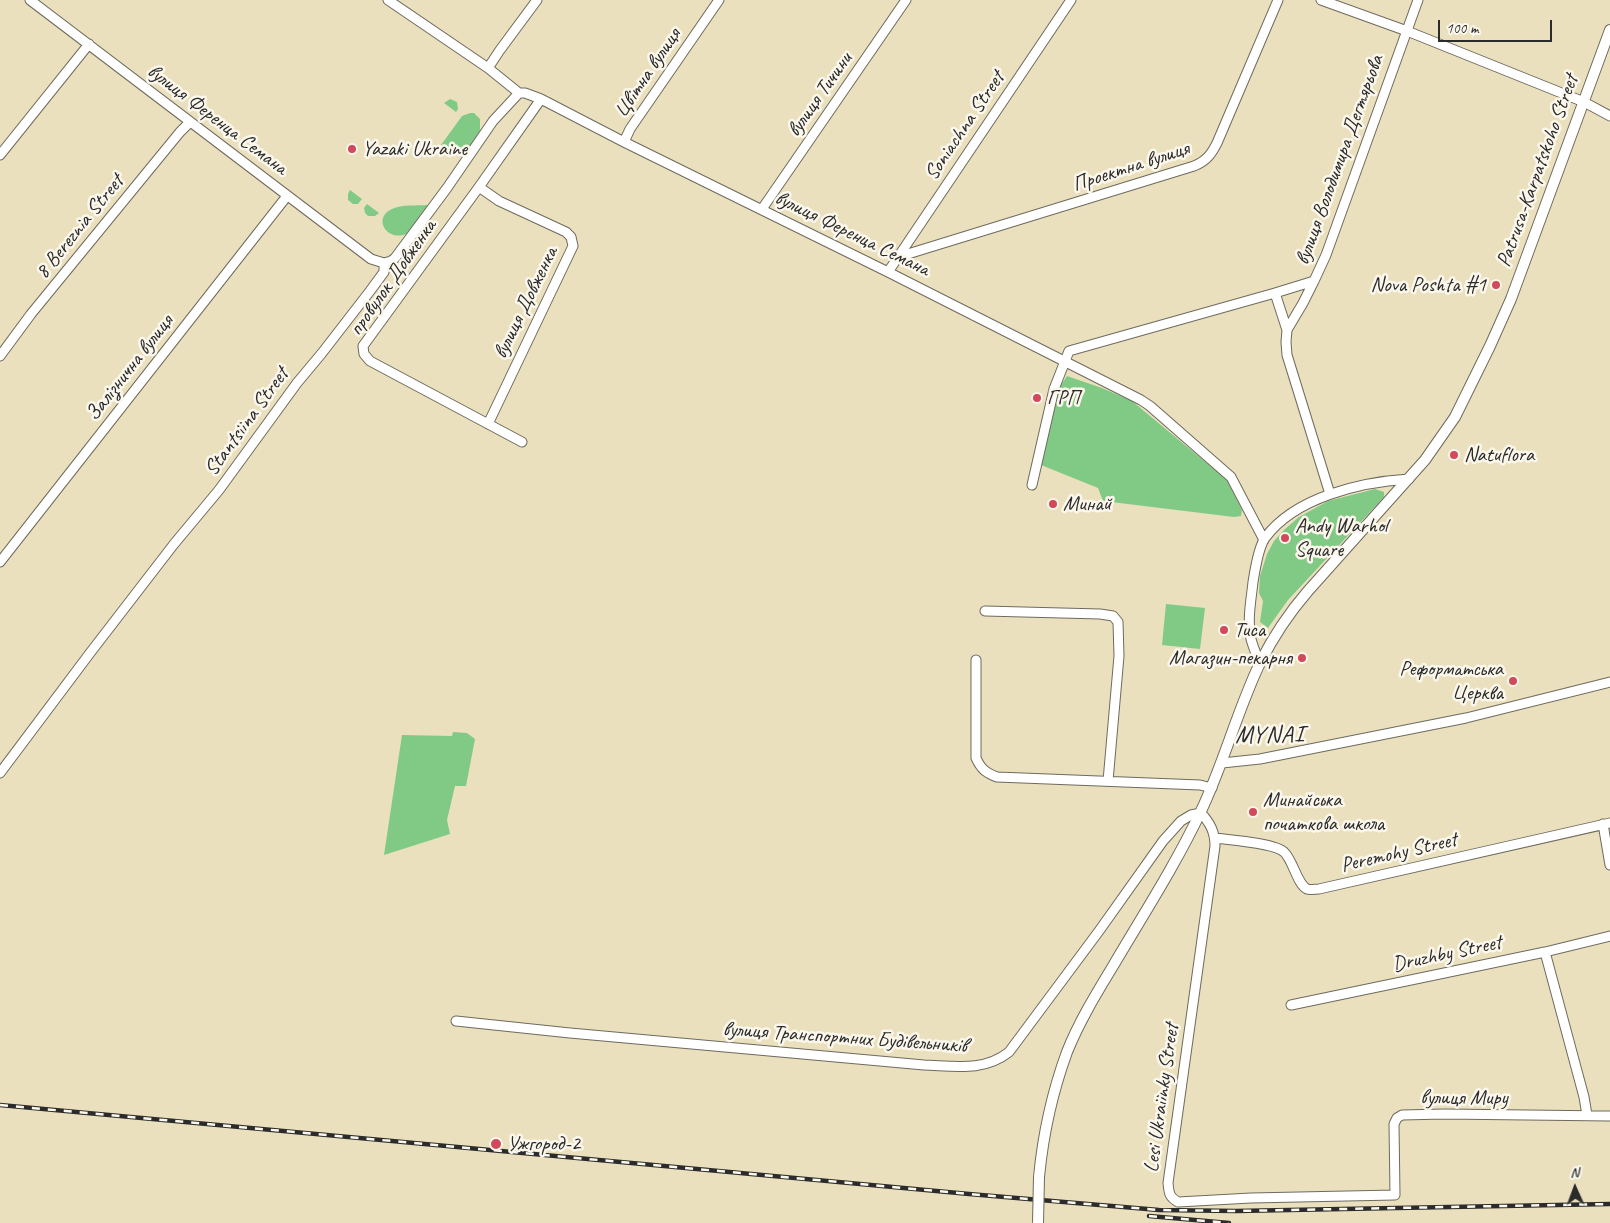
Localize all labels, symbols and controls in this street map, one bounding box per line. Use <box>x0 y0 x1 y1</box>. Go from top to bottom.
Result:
scale bar <box>1440 10 1554 42</box>
text: 100 m <box>1446 19 1478 38</box>
street label: Цвітна вулиця <box>609 24 687 122</box>
street label: вулиця Тичини <box>782 48 858 142</box>
street label: вулиця Володимира Дегтярьова <box>1290 52 1390 268</box>
street label: вулиця Ференца Семана <box>142 59 292 181</box>
street label: Soniachna Street <box>919 67 1011 185</box>
street label: Patrusa-Karpatskoho Street <box>1492 71 1584 271</box>
place label: Yazaki Ukraine <box>362 136 467 162</box>
street label: Проектна вулиця <box>1070 136 1192 198</box>
marker: Yazaki Ukraine <box>346 143 358 155</box>
street label: 8 Bereznia Street <box>30 170 130 284</box>
street label: вулиця Ференца Семана <box>771 186 933 282</box>
street label: провулок Довженка <box>344 215 442 341</box>
street label: вулиця Довженка <box>488 243 564 363</box>
place label: Nova Poshta #1 <box>1371 272 1486 298</box>
marker: Nova Poshta #1 <box>1490 279 1502 291</box>
street label: Залізнична вулиця <box>81 310 179 426</box>
street label: Stantsiina Street <box>199 363 295 481</box>
place label: ГРП <box>1047 385 1079 411</box>
marker: ГРП <box>1031 392 1043 404</box>
place label: Natuflora <box>1464 442 1534 468</box>
marker: Natuflora <box>1448 449 1460 461</box>
place label: Минай <box>1063 491 1112 517</box>
marker: Минай <box>1047 498 1059 510</box>
place label: Andy Warhol Square <box>1295 513 1388 563</box>
marker: Andy Warhol Square <box>1279 532 1291 544</box>
place label: Тиса <box>1234 617 1265 643</box>
marker: Тиса <box>1218 624 1230 636</box>
place label: Магазин-пекарня <box>1169 645 1292 671</box>
marker: Магазин-пекарня <box>1296 652 1308 664</box>
place label: Реформатська Церква <box>1399 656 1503 706</box>
marker: Реформатська Церква <box>1507 675 1519 687</box>
district label: MYNAI <box>1235 722 1305 750</box>
place label: Минайська початкова школа <box>1263 787 1384 837</box>
marker: Минайська початкова школа <box>1247 806 1259 818</box>
street label: Peremohy Street <box>1339 827 1459 879</box>
street label: Druzhby Street <box>1390 930 1504 978</box>
street label: вулиця Транспортних Будівельників <box>722 1017 968 1059</box>
street label: Lesi Ukraiinky Street <box>1139 1022 1185 1174</box>
street label: вулиця Миру <box>1420 1085 1508 1111</box>
place label: Ужгород-2 <box>507 1131 580 1157</box>
marker: Ужгород-2 <box>489 1137 503 1151</box>
north arrow <box>1550 1163 1600 1213</box>
text: N <box>1570 1164 1579 1181</box>

